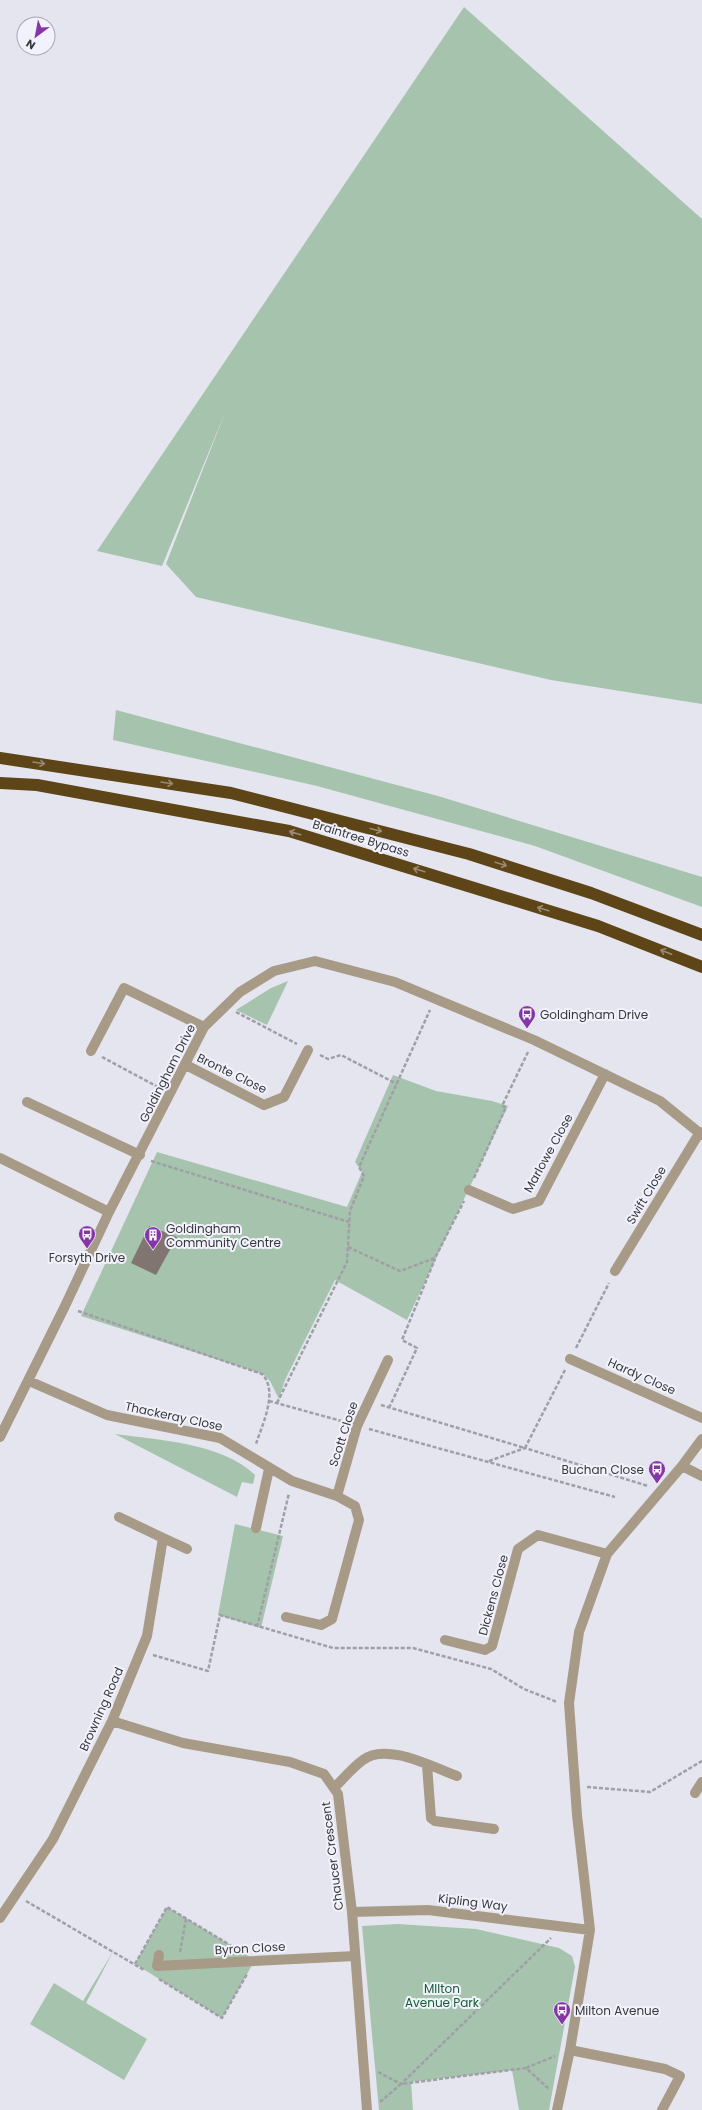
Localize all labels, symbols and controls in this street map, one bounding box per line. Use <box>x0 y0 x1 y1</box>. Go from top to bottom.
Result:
north arrow <box>16 16 56 56</box>
text: N <box>23 36 38 53</box>
one-way arrow <box>32 759 45 767</box>
one-way arrow <box>160 779 173 787</box>
street label: Braintree Bypass <box>311 815 411 861</box>
one-way arrow <box>369 827 382 834</box>
one-way arrow <box>288 829 301 836</box>
one-way arrow <box>494 861 507 868</box>
one-way arrow <box>413 866 426 873</box>
one-way arrow <box>537 905 550 912</box>
one-way arrow <box>660 948 672 956</box>
bus stop icon: Goldingham Drive <box>517 1004 537 1029</box>
place label: Goldingham Drive <box>540 1006 648 1023</box>
street label: Goldingham Drive <box>135 1021 199 1125</box>
street label: Bronte Close <box>194 1049 270 1097</box>
street label: Marlowe Close <box>519 1111 577 1195</box>
street label: Swift Close <box>622 1163 670 1227</box>
place label: Goldingham Community Centre <box>166 1220 281 1251</box>
bus stop icon: Forsyth Drive <box>77 1224 97 1249</box>
building icon: Goldingham Community Centre <box>143 1225 163 1250</box>
place label: Forsyth Drive <box>49 1249 125 1266</box>
street label: Hardy Close <box>605 1353 679 1399</box>
street label: Thackeray Close <box>124 1397 224 1435</box>
street label: Scott Close <box>324 1399 362 1469</box>
bus stop icon: Buchan Close <box>647 1459 667 1484</box>
place label: Buchan Close <box>561 1461 644 1478</box>
street label: Dickens Close <box>474 1553 512 1637</box>
street label: Browning Road <box>75 1664 127 1754</box>
street label: Chaucer Crescent <box>317 1801 347 1911</box>
street label: Kipling Way <box>437 1889 509 1915</box>
street label: Byron Close <box>214 1938 286 1958</box>
park label: MIlton Avenue Park <box>405 1980 480 2011</box>
bus stop icon: Milton Avenue <box>552 2000 572 2025</box>
place label: Milton Avenue <box>575 2002 659 2019</box>

